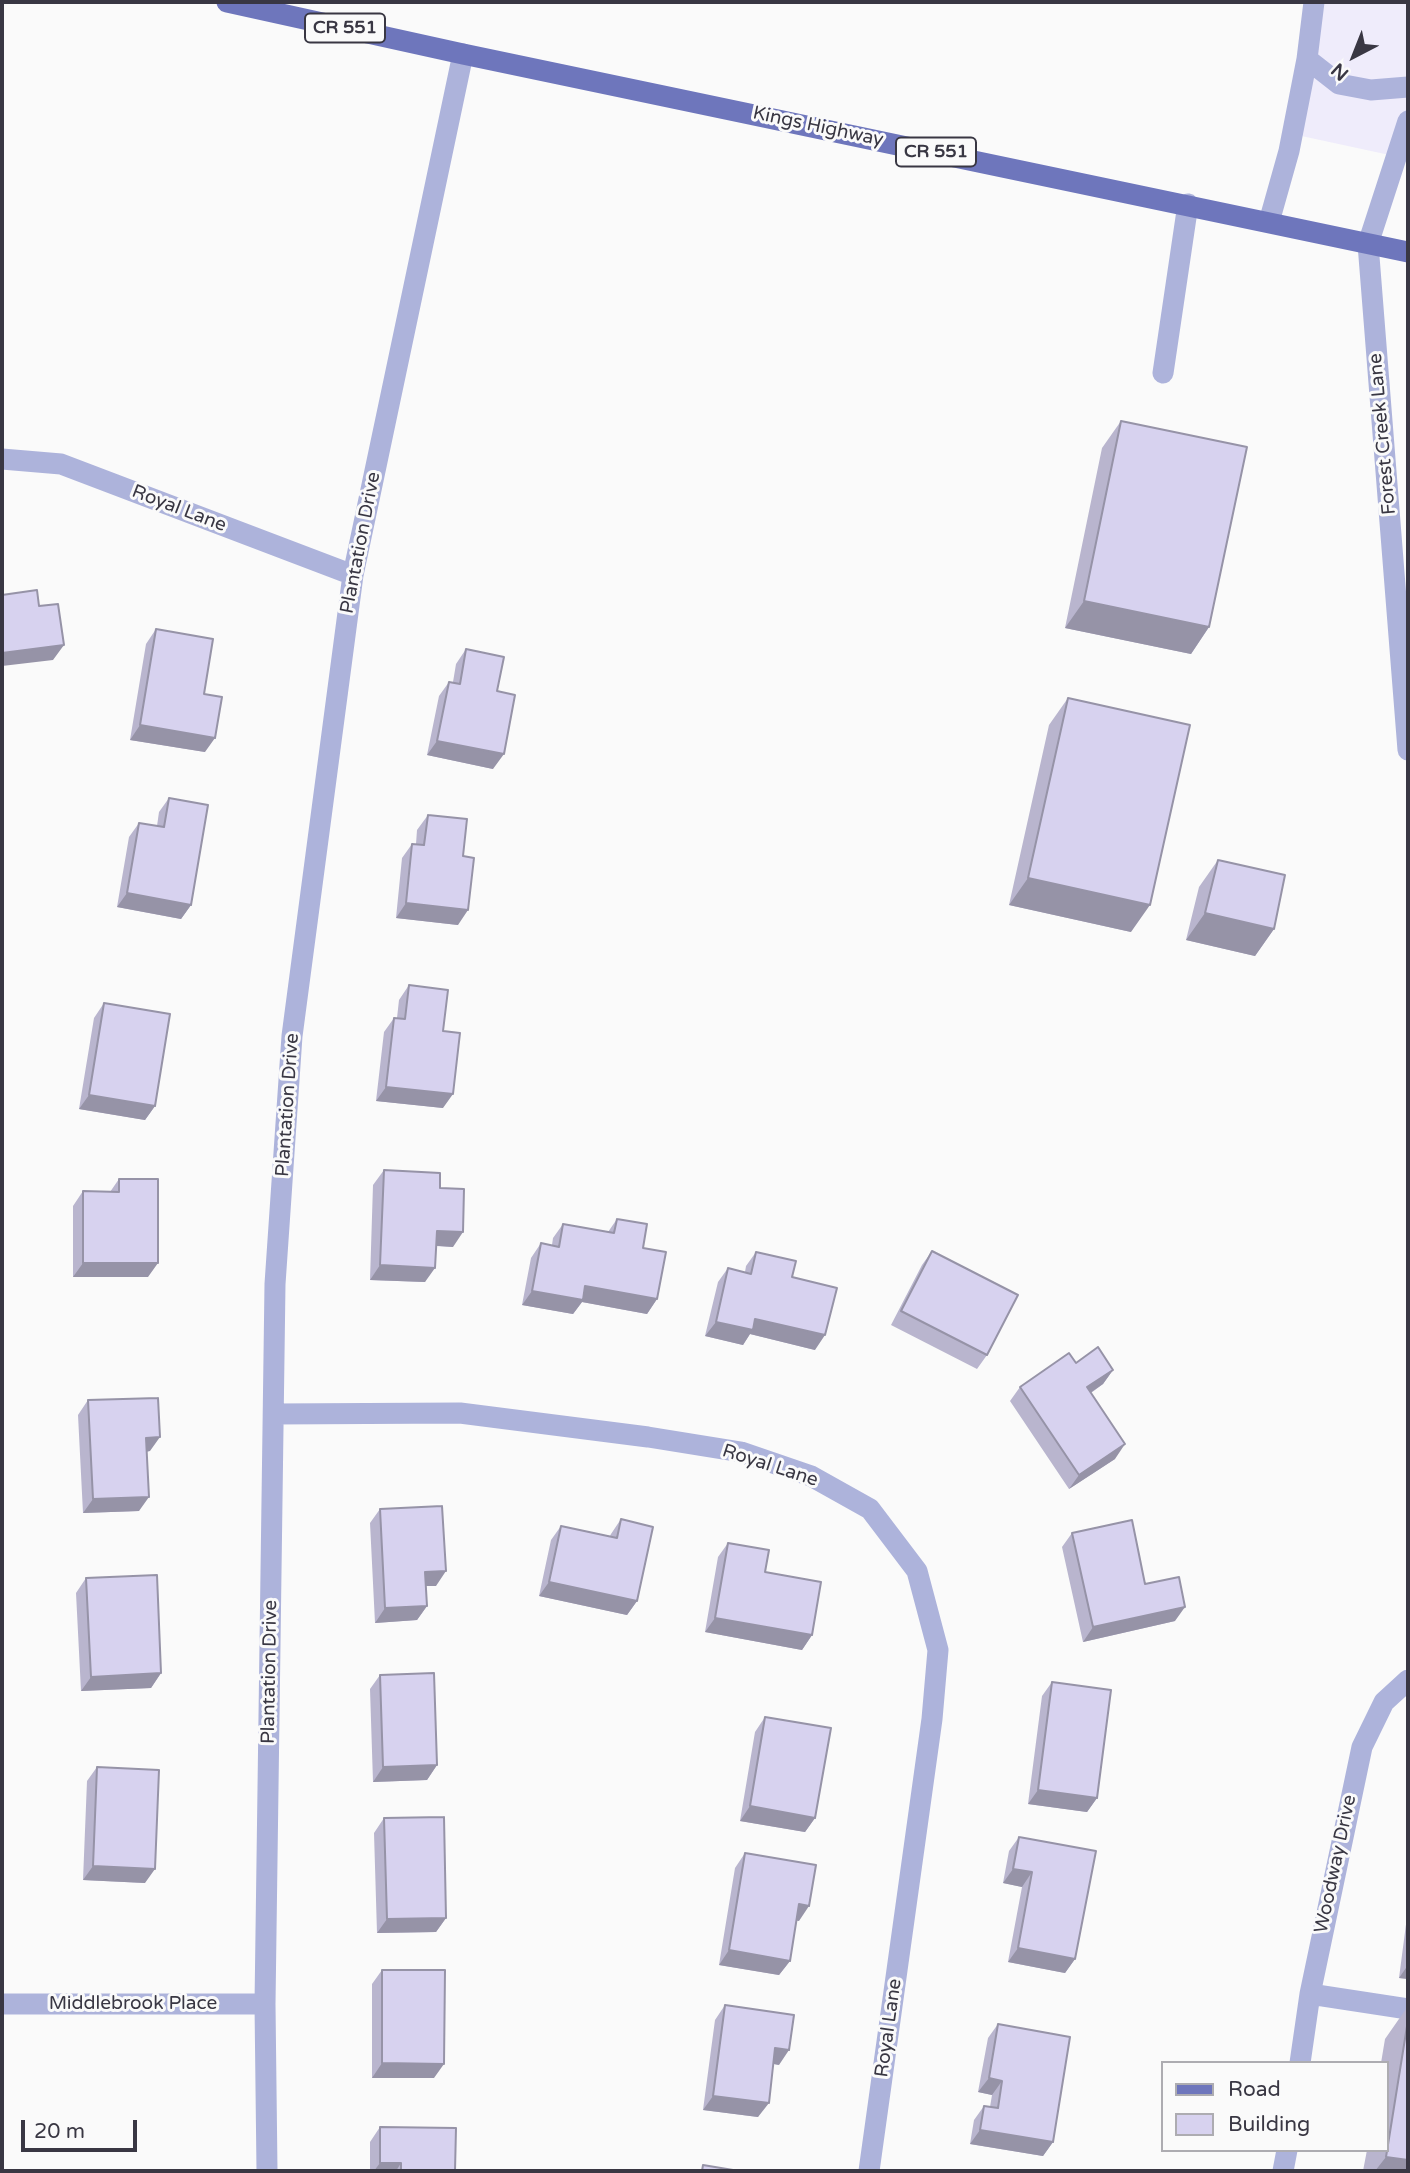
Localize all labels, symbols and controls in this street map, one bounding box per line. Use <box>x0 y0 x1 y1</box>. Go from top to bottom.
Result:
road number: CR 551 <box>305 13 385 42</box>
north arrow <box>1319 21 1389 91</box>
text: N <box>1327 58 1353 85</box>
street label: Kings Highway <box>751 102 885 152</box>
road number: CR 551 <box>896 138 976 167</box>
street label: Forest Creek Lane <box>1365 352 1401 516</box>
street label: Plantation Drive <box>336 470 386 616</box>
street label: Royal Lane <box>129 481 229 537</box>
street label: Plantation Drive <box>272 1032 304 1178</box>
street label: Royal Lane <box>719 1440 821 1492</box>
street label: Plantation Drive <box>257 1600 283 1744</box>
street label: Woodway Drive <box>1310 1793 1362 1935</box>
street label: Royal Lane <box>871 1977 907 2079</box>
street label: Middlebrook Place <box>49 1993 217 2015</box>
legend <box>1162 2061 1389 2152</box>
text: Road <box>1228 2077 1281 2102</box>
scale bar <box>24 2106 140 2150</box>
text: Building <box>1228 2112 1310 2137</box>
text: 20 m <box>34 2119 85 2144</box>

